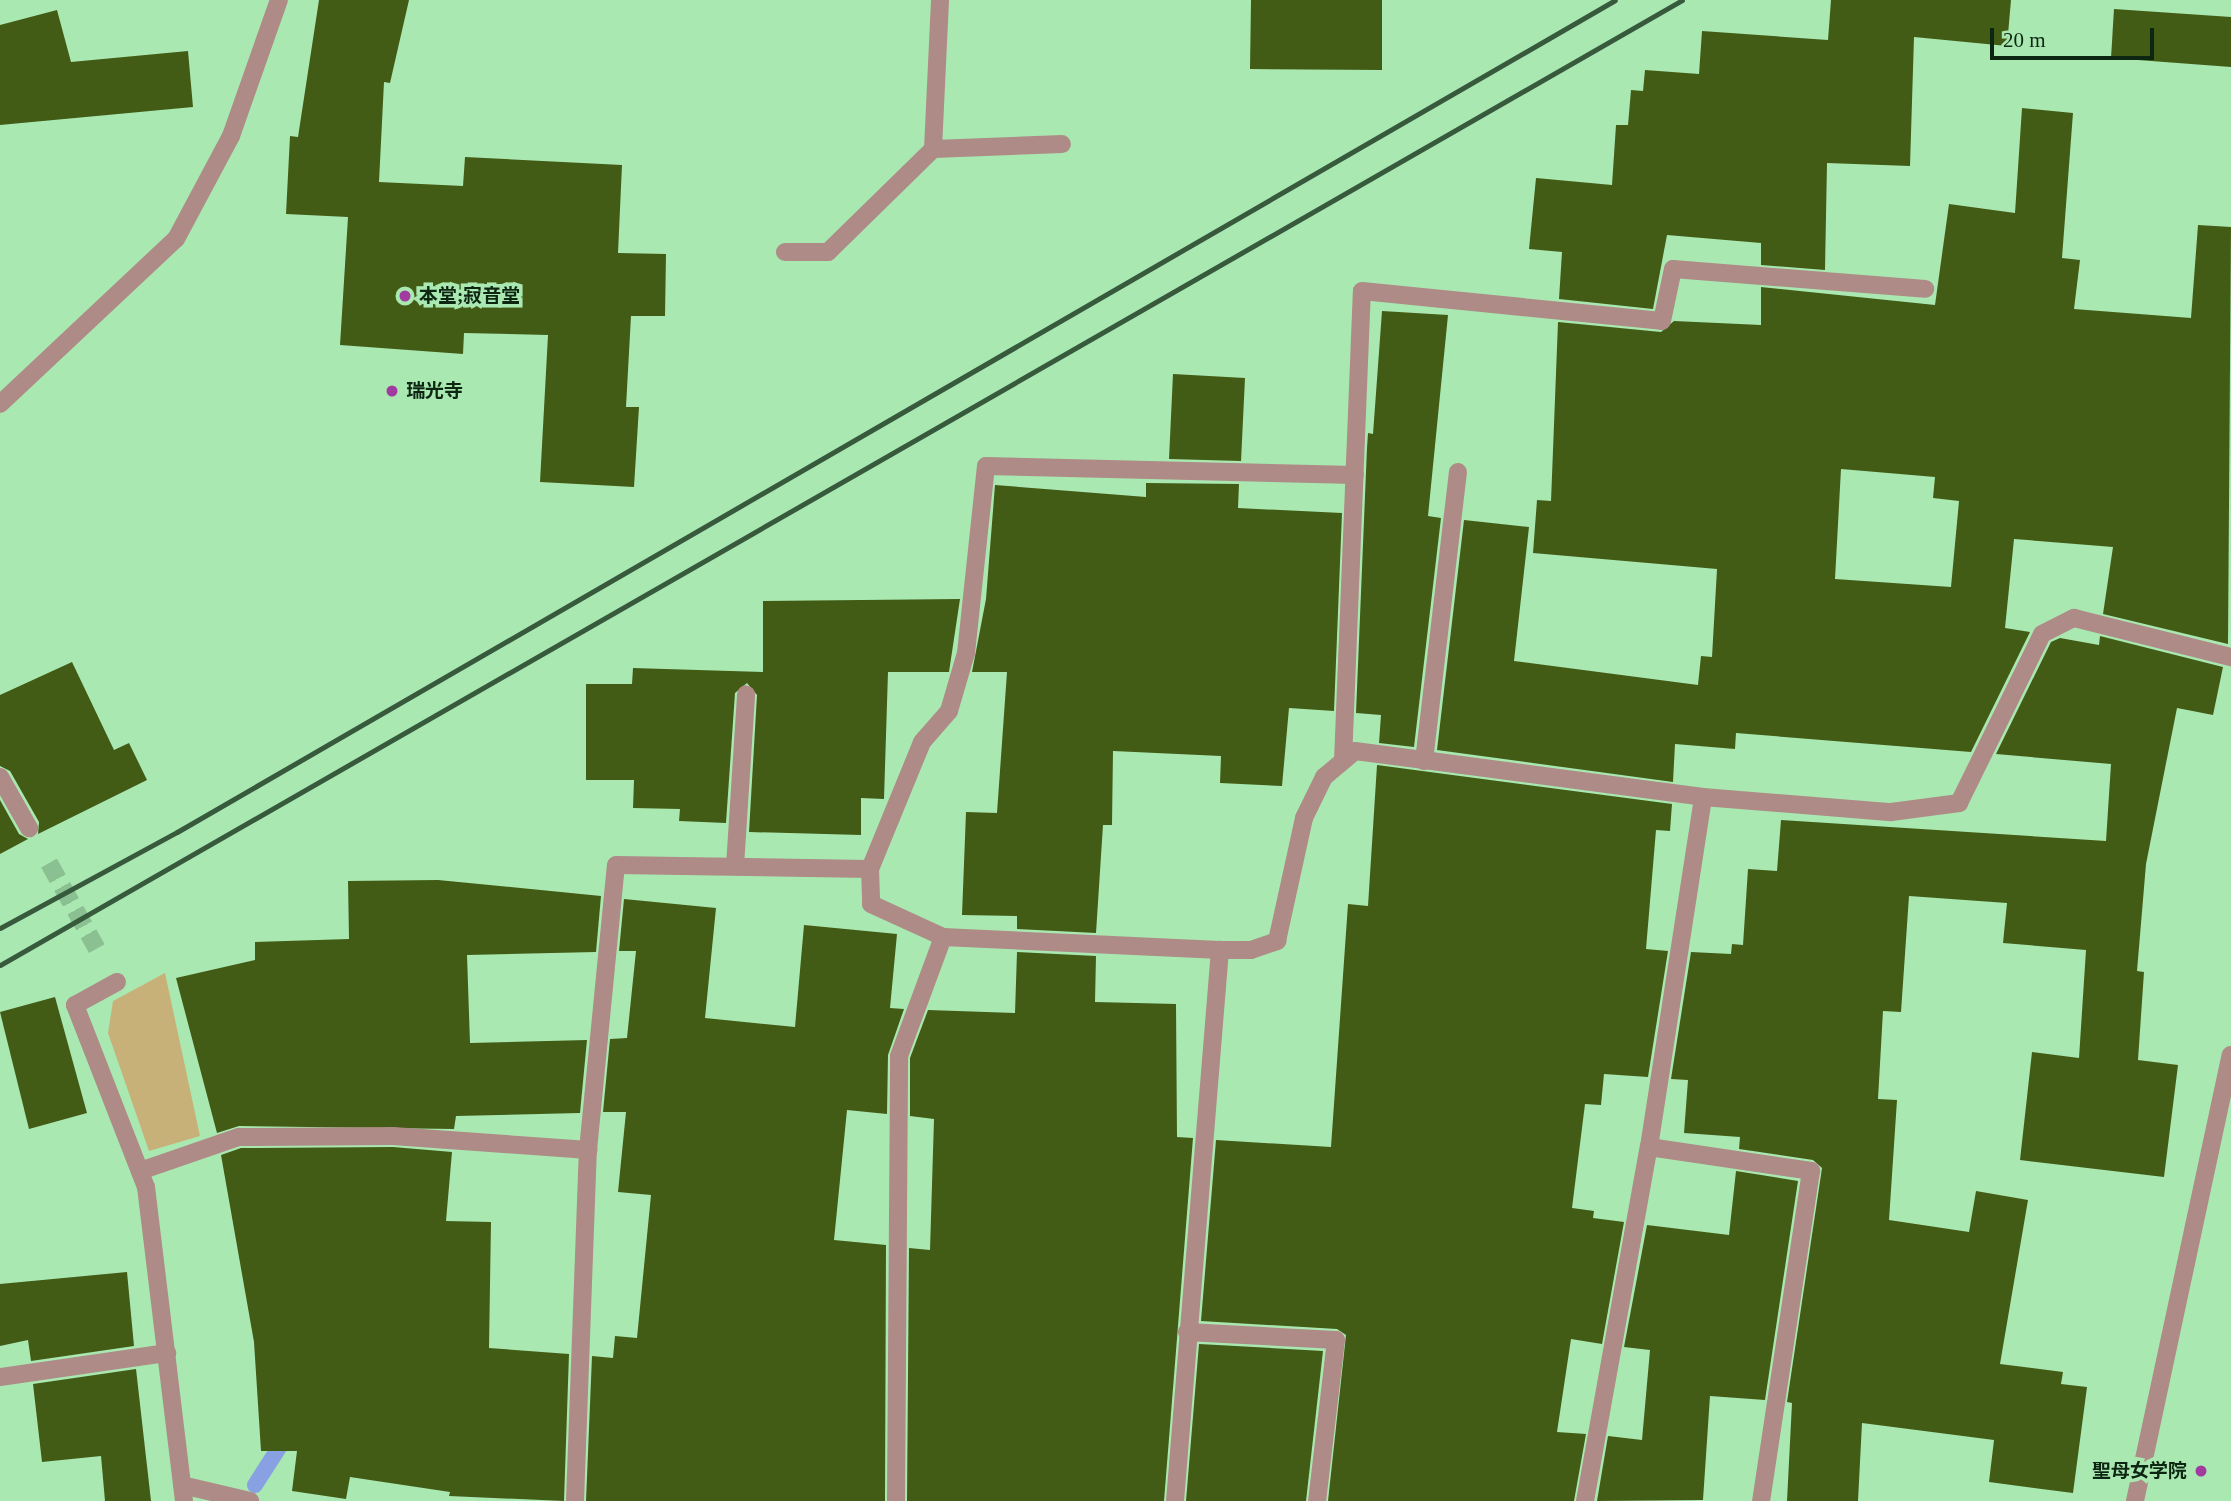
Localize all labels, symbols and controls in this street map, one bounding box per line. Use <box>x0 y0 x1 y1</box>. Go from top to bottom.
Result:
scale bar <box>1993 14 2158 58</box>
text: 20 m <box>2003 28 2046 52</box>
place label: 本堂;寂音堂 <box>419 285 520 307</box>
marker: 本堂;寂音堂 <box>397 288 413 304</box>
place label: 瑞光寺 <box>406 380 463 402</box>
marker: 瑞光寺 <box>384 383 400 399</box>
place label: 聖母女学院 <box>2092 1460 2187 1482</box>
marker: 聖母女学院 <box>2193 1463 2209 1479</box>

